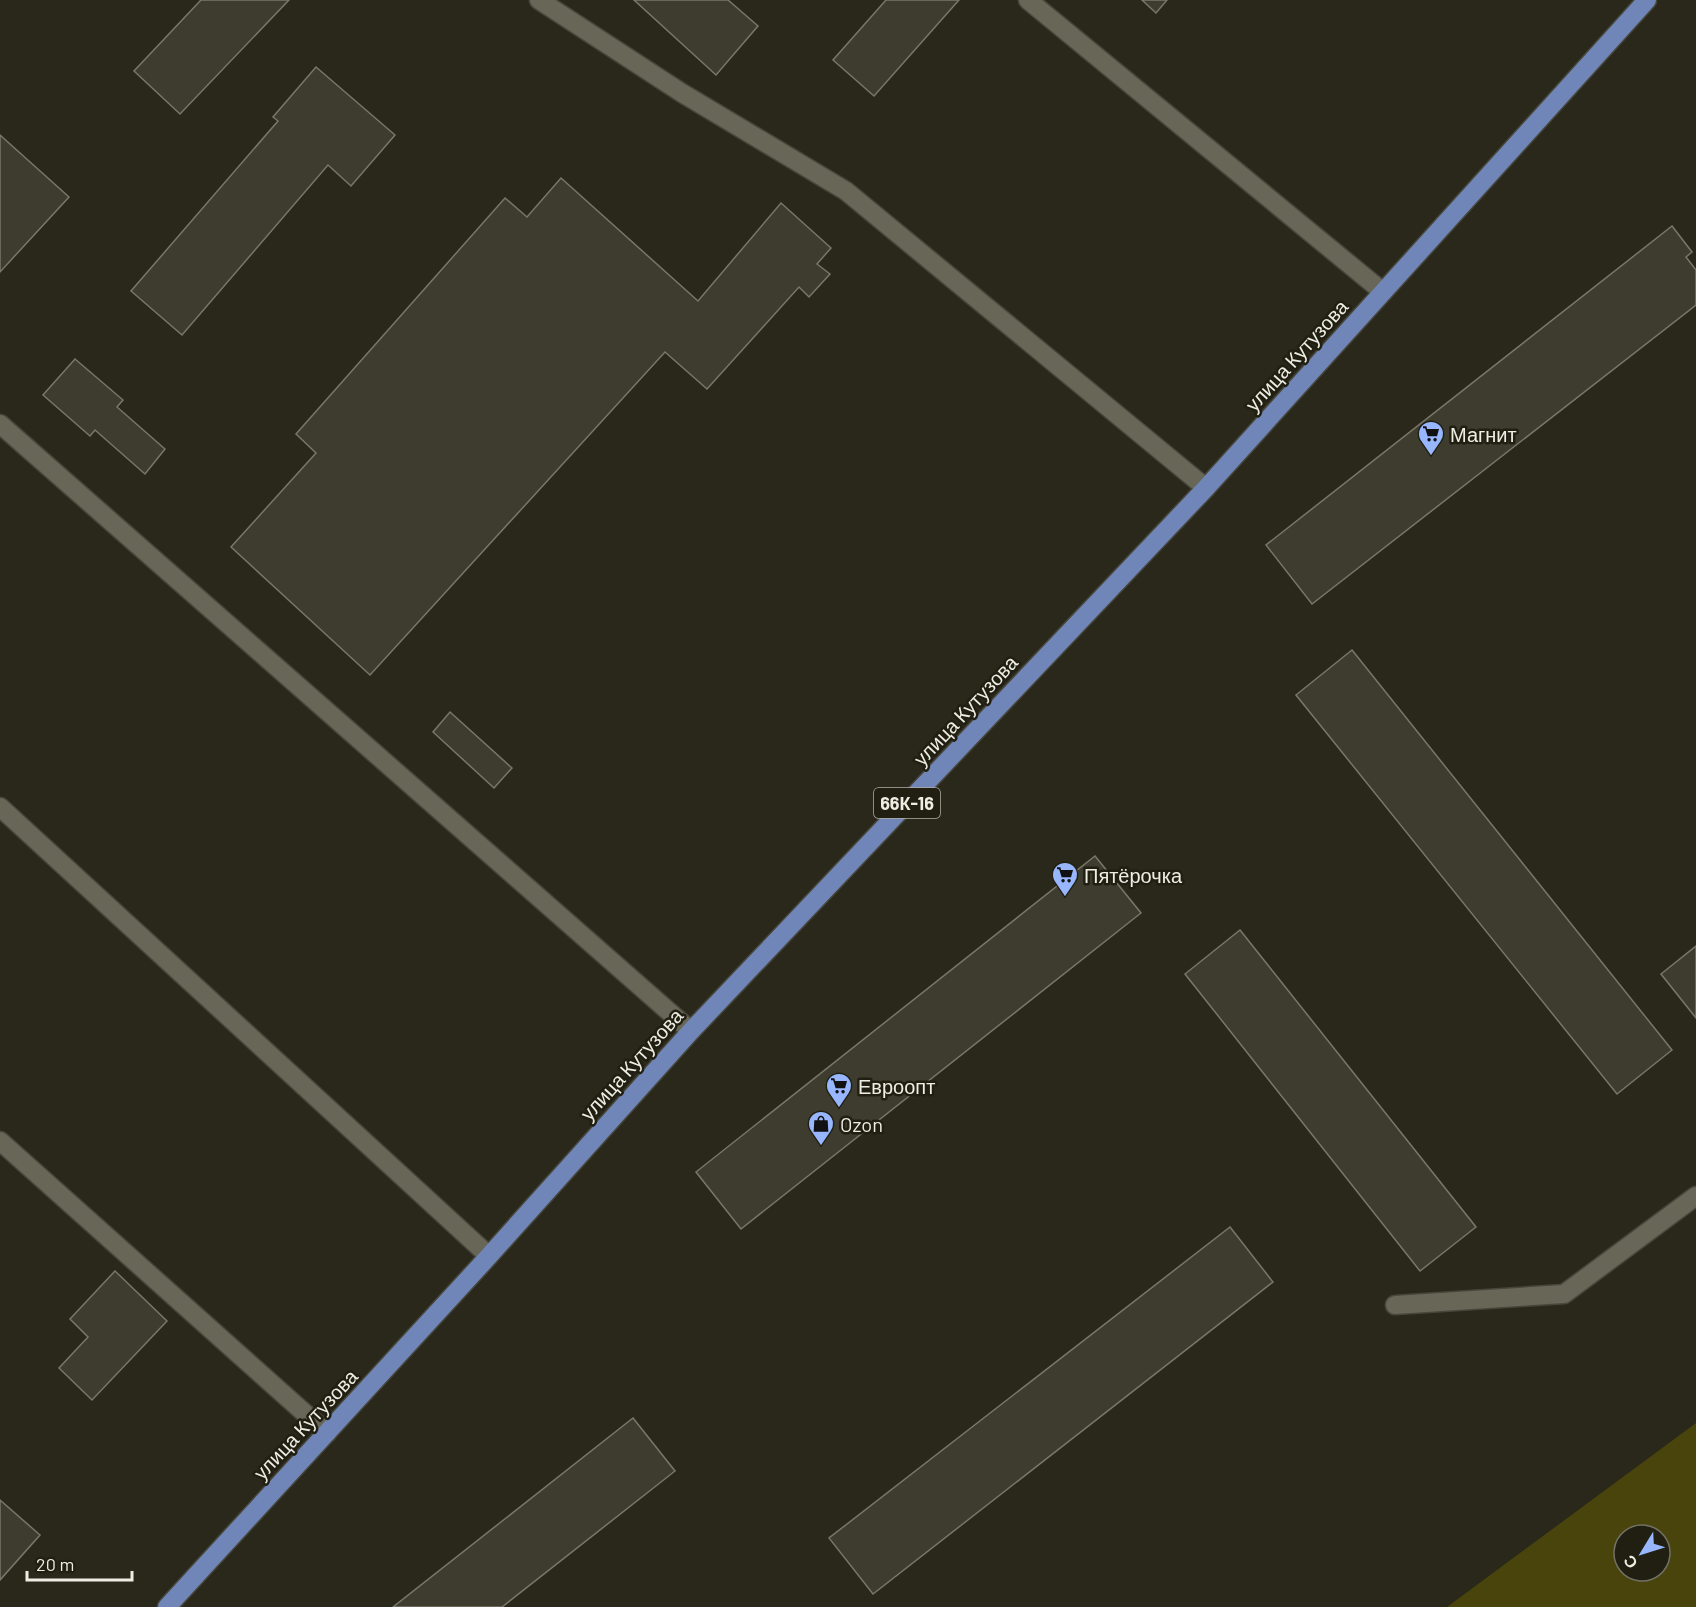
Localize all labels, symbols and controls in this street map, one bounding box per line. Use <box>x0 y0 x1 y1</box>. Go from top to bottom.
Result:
street label: улица Кутузова <box>1240 294 1353 416</box>
supermarket icon: Магнит <box>1416 419 1446 457</box>
place label: Магнит <box>1450 422 1517 446</box>
street label: улица Кутузова <box>908 649 1023 770</box>
road number: 66К-16 <box>874 788 940 818</box>
supermarket icon: Пятёрочка <box>1050 860 1080 898</box>
place label: Пятёрочка <box>1084 863 1183 887</box>
street label: улица Кутузова <box>575 1003 688 1125</box>
supermarket icon: Евроопт <box>824 1071 854 1109</box>
place label: Евроопт <box>858 1074 935 1098</box>
shop icon: Ozon <box>806 1109 836 1147</box>
place label: Ozon <box>840 1112 883 1136</box>
street label: улица Кутузова <box>248 1363 363 1484</box>
north arrow <box>1612 1523 1672 1583</box>
scale bar <box>27 1544 132 1582</box>
text: С <box>1618 1552 1641 1573</box>
text: 20 m <box>36 1553 74 1575</box>

